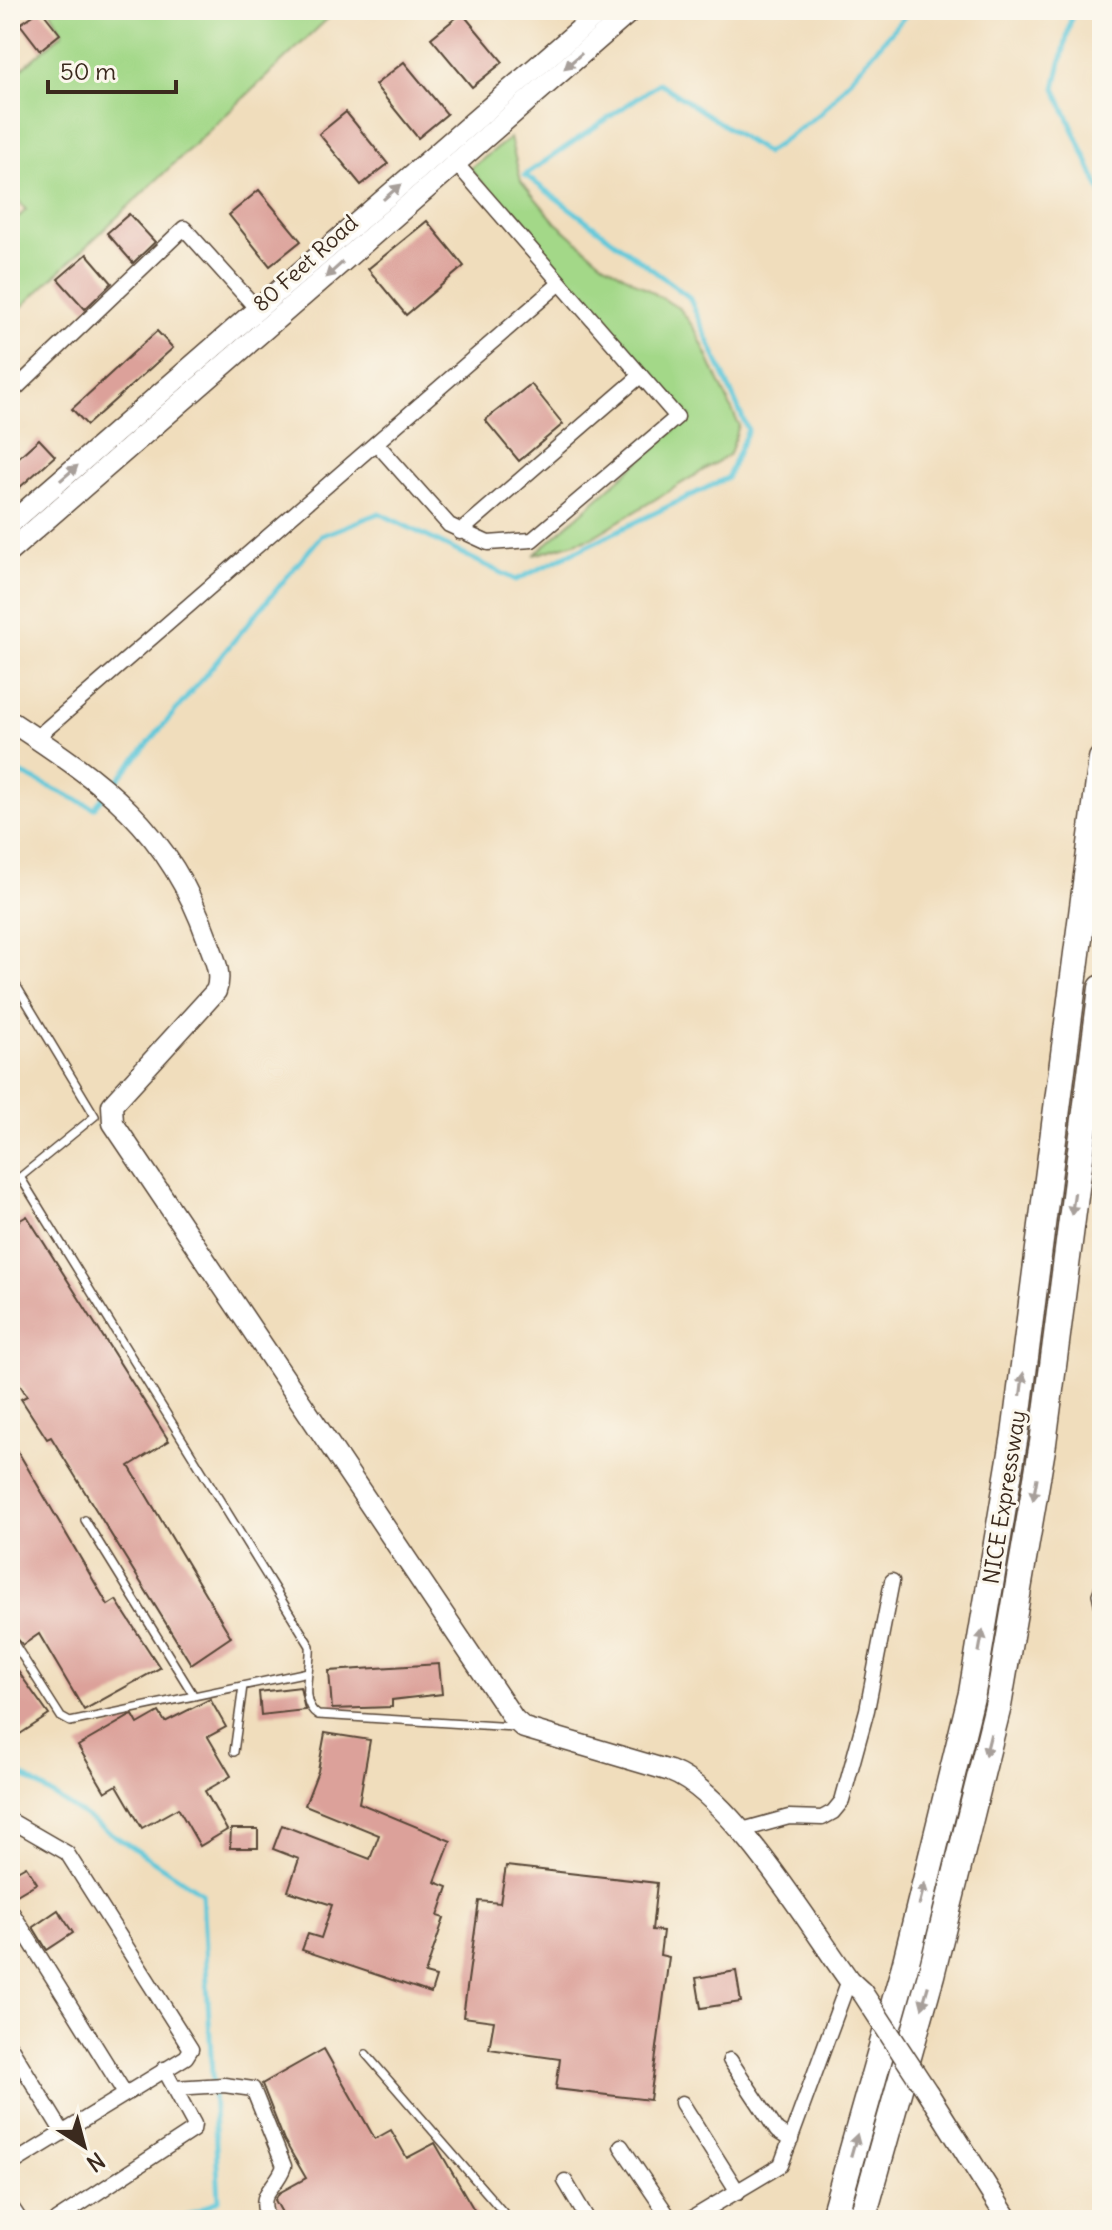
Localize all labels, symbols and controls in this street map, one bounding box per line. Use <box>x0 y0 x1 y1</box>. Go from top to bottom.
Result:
scale bar <box>48 44 176 94</box>
one-way arrow <box>563 52 583 69</box>
text: 50 m <box>60 56 116 86</box>
one-way arrow <box>383 184 402 202</box>
street label: 80 Feet Road <box>247 209 363 317</box>
one-way arrow <box>324 261 344 278</box>
one-way arrow <box>59 465 79 482</box>
one-way arrow <box>1067 1192 1080 1217</box>
one-way arrow <box>1016 1371 1029 1396</box>
street label: NICE Expressway <box>976 1408 1032 1586</box>
one-way arrow <box>1028 1477 1040 1502</box>
one-way arrow <box>975 1628 987 1653</box>
one-way arrow <box>981 1733 994 1758</box>
one-way arrow <box>917 1881 929 1906</box>
one-way arrow <box>918 1985 930 2010</box>
north arrow <box>44 2106 124 2186</box>
one-way arrow <box>849 2132 861 2157</box>
text: N <box>81 2146 110 2178</box>

